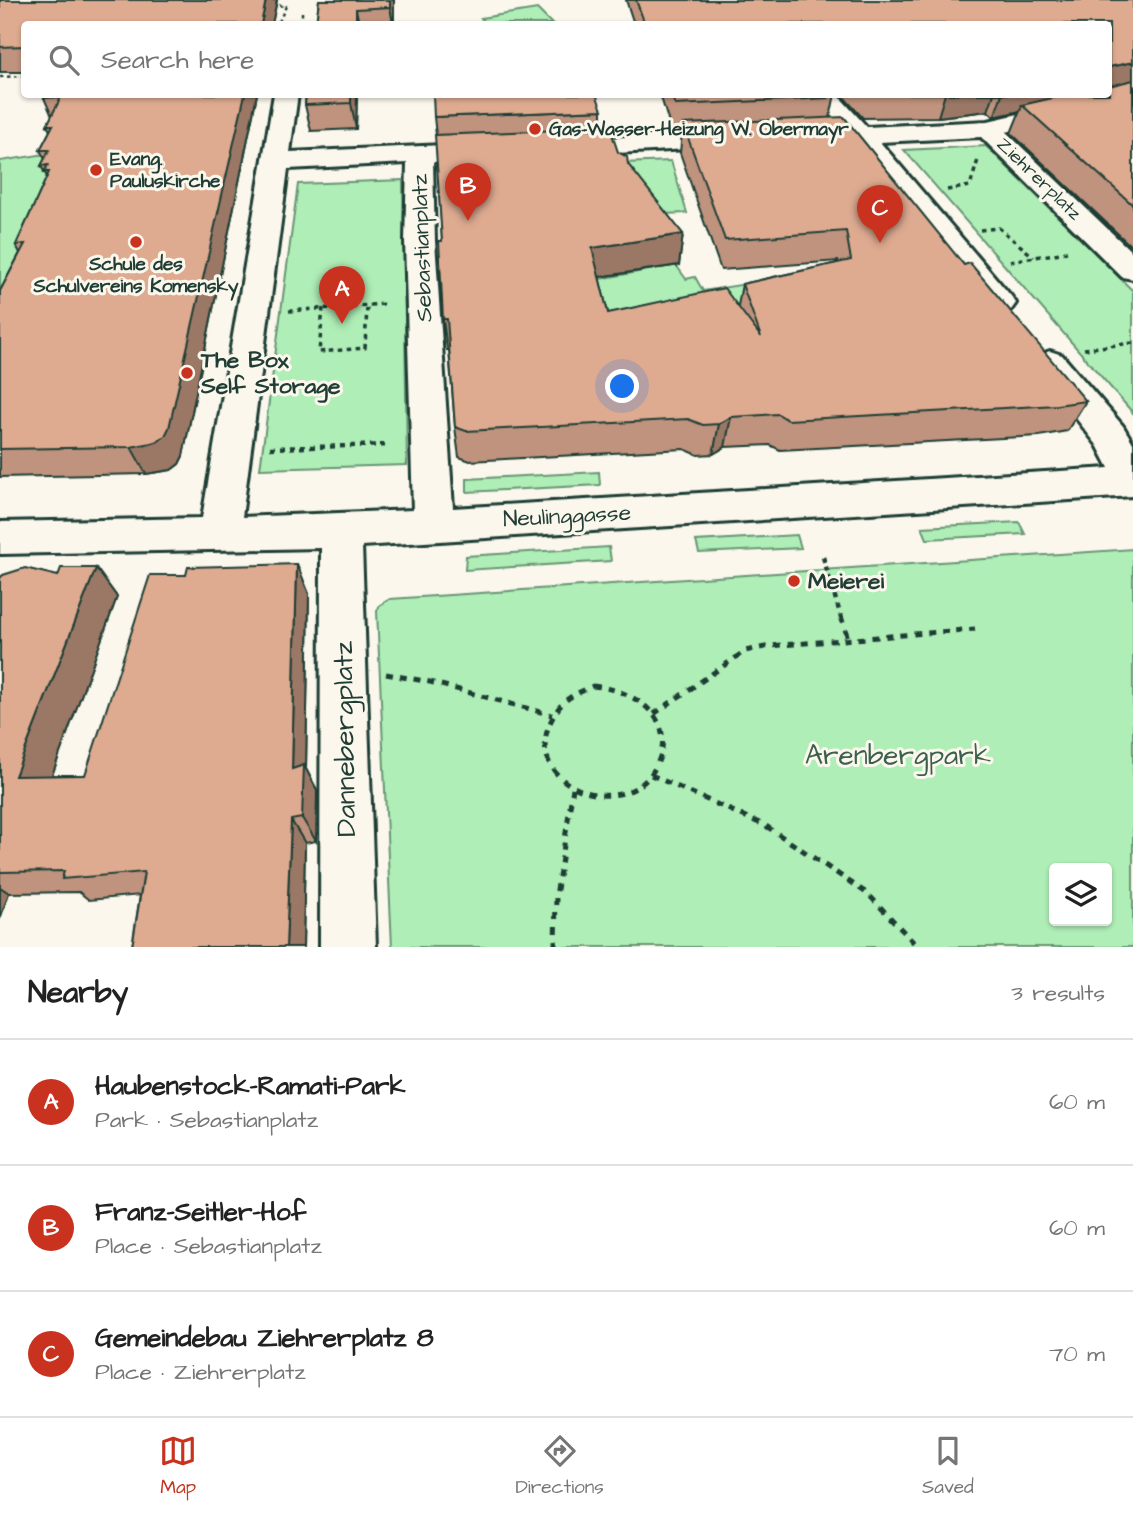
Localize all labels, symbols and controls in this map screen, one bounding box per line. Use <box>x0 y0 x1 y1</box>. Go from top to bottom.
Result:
search box <box>21 21 1112 98</box>
icon: search <box>45 41 83 79</box>
text: Search here <box>101 42 254 78</box>
place label: Gas-Wasser-Heizung W. Obermayr <box>549 116 849 144</box>
marker: Gas-Wasser-Heizung W. Obermayr <box>527 121 543 137</box>
street label: Ziehrerplatz <box>990 131 1088 227</box>
place label: Evang. Pauluskirche <box>110 146 221 195</box>
marker: Evang. Pauluskirche <box>88 162 104 178</box>
pin: B <box>445 163 491 221</box>
street label: Sebastianplatz <box>403 173 441 323</box>
pin: C <box>857 185 903 243</box>
marker: Schule des Schulvereins Komensky <box>128 234 144 250</box>
place label: Schule des Schulvereins Komensky <box>32 251 239 301</box>
pin: A <box>319 266 365 324</box>
place label: The Box Self Storage <box>200 344 341 403</box>
marker: The Box Self Storage <box>179 365 195 381</box>
your location <box>605 369 639 403</box>
street label: Neulinggasse <box>502 497 632 536</box>
place label: Meierei <box>808 565 885 597</box>
marker: Meierei <box>786 573 802 589</box>
street label: Dannebergplatz <box>324 641 367 837</box>
park label: Arenbergpark <box>805 736 991 776</box>
map controls <box>1049 863 1112 926</box>
button: layers <box>1049 863 1112 926</box>
text: Nearby <box>28 972 128 1014</box>
text: 3 results <box>1011 977 1105 1009</box>
text: Haubenstock-Ramati-Park <box>95 1068 405 1104</box>
text: A <box>44 1086 58 1118</box>
text: 60 m <box>1049 1086 1105 1118</box>
text: Park · Sebastianplatz <box>95 1104 318 1136</box>
text: Franz-Seitler-Hof <box>95 1194 306 1230</box>
text: B <box>43 1212 59 1244</box>
text: 60 m <box>1049 1212 1105 1244</box>
text: Place · Sebastianplatz <box>95 1230 322 1262</box>
text: Gemeindebau Ziehrerplatz 8 <box>95 1320 434 1356</box>
text: C <box>43 1338 59 1370</box>
text: 70 m <box>1049 1338 1105 1370</box>
text: Place · Ziehrerplatz <box>95 1356 306 1388</box>
tab: Map <box>159 1432 197 1501</box>
tab: Directions <box>515 1432 604 1501</box>
tab: Saved <box>922 1432 974 1501</box>

